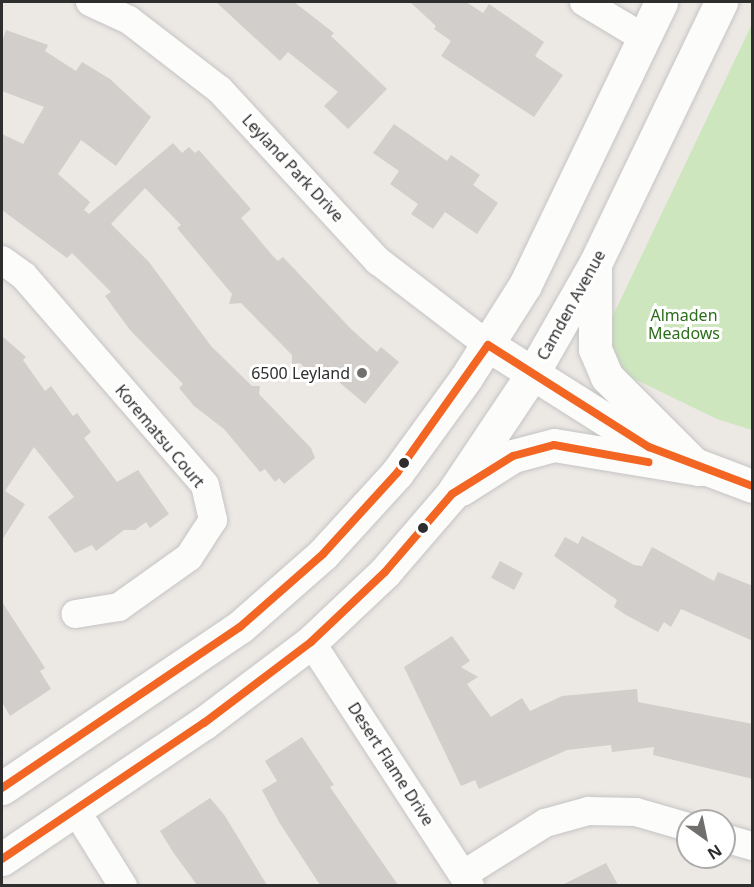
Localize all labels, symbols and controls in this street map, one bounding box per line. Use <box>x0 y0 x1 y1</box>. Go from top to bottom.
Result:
street label: Leyland Park Drive <box>238 110 348 226</box>
street label: Camden Avenue <box>533 246 609 364</box>
park label: Almaden Meadows <box>648 305 720 343</box>
place label: 6500 Leyland <box>251 363 350 383</box>
marker: 6500 Leyland <box>355 366 369 380</box>
street label: Korematsu Court <box>111 381 209 491</box>
unlabelled marker <box>398 457 410 469</box>
unlabelled marker <box>417 522 429 534</box>
street label: Desert Flame Drive <box>344 699 438 829</box>
north arrow <box>676 809 736 869</box>
text: N <box>703 840 726 865</box>

